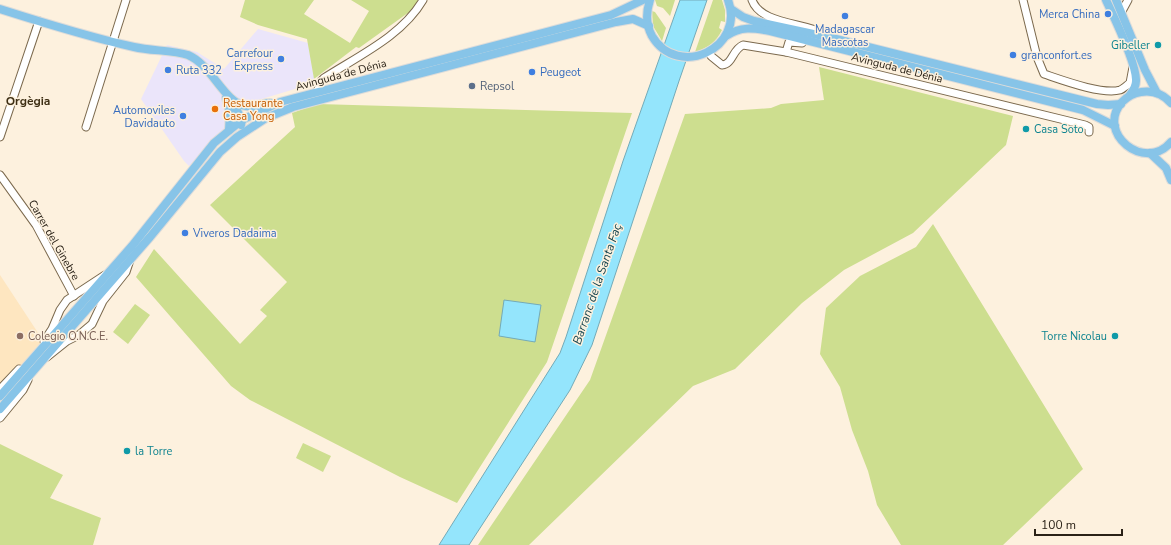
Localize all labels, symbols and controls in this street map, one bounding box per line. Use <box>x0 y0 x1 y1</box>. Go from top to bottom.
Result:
place label: Merca China <box>1039 7 1100 22</box>
marker: Merca China <box>1103 9 1113 19</box>
marker: Madagascar Mascotas <box>840 11 850 21</box>
place label: Madagascar Mascotas <box>815 22 875 50</box>
place label: Gibeller <box>1111 38 1150 53</box>
marker: Gibeller <box>1153 40 1163 50</box>
place label: Carrefour Express <box>227 46 273 74</box>
place label: granconfort.es <box>1021 48 1092 63</box>
street label: Avinguda de Dénia <box>850 49 944 87</box>
marker: granconfort.es <box>1008 50 1018 60</box>
marker: Carrefour Express <box>276 54 286 64</box>
street label: Avinguda de Dénia <box>294 56 388 94</box>
place label: Ruta 332 <box>176 63 222 78</box>
marker: Ruta 332 <box>163 65 173 75</box>
place label: Peugeot <box>540 65 581 80</box>
marker: Peugeot <box>527 67 537 77</box>
place label: Repsol <box>480 79 515 94</box>
marker: Repsol <box>467 81 477 91</box>
district label: Orgègia <box>6 93 50 109</box>
place label: Restaurante Casa Yong <box>223 96 283 124</box>
place label: Automoviles Davidauto <box>113 103 175 131</box>
marker: Restaurante Casa Yong <box>210 104 220 114</box>
marker: Automoviles Davidauto <box>178 111 188 121</box>
place label: Casa Soto <box>1034 122 1084 137</box>
marker: Casa Soto <box>1021 124 1031 134</box>
street label: Carrer del Ginebre <box>25 197 83 283</box>
water label: Barranc de la Santa Faç <box>569 221 625 347</box>
place label: Viveros Dadaima <box>192 226 277 241</box>
marker: Viveros Dadaima <box>180 228 190 238</box>
place label: Colegio O.N.C.E. <box>28 329 108 344</box>
place label: Torre Nicolau <box>1042 329 1107 344</box>
marker: Colegio O.N.C.E. <box>15 331 25 341</box>
marker: Torre Nicolau <box>1110 331 1120 341</box>
place label: la Torre <box>135 444 173 459</box>
marker: la Torre <box>122 446 132 456</box>
scale bar <box>1035 511 1122 537</box>
text: 100 m <box>1041 517 1076 533</box>

